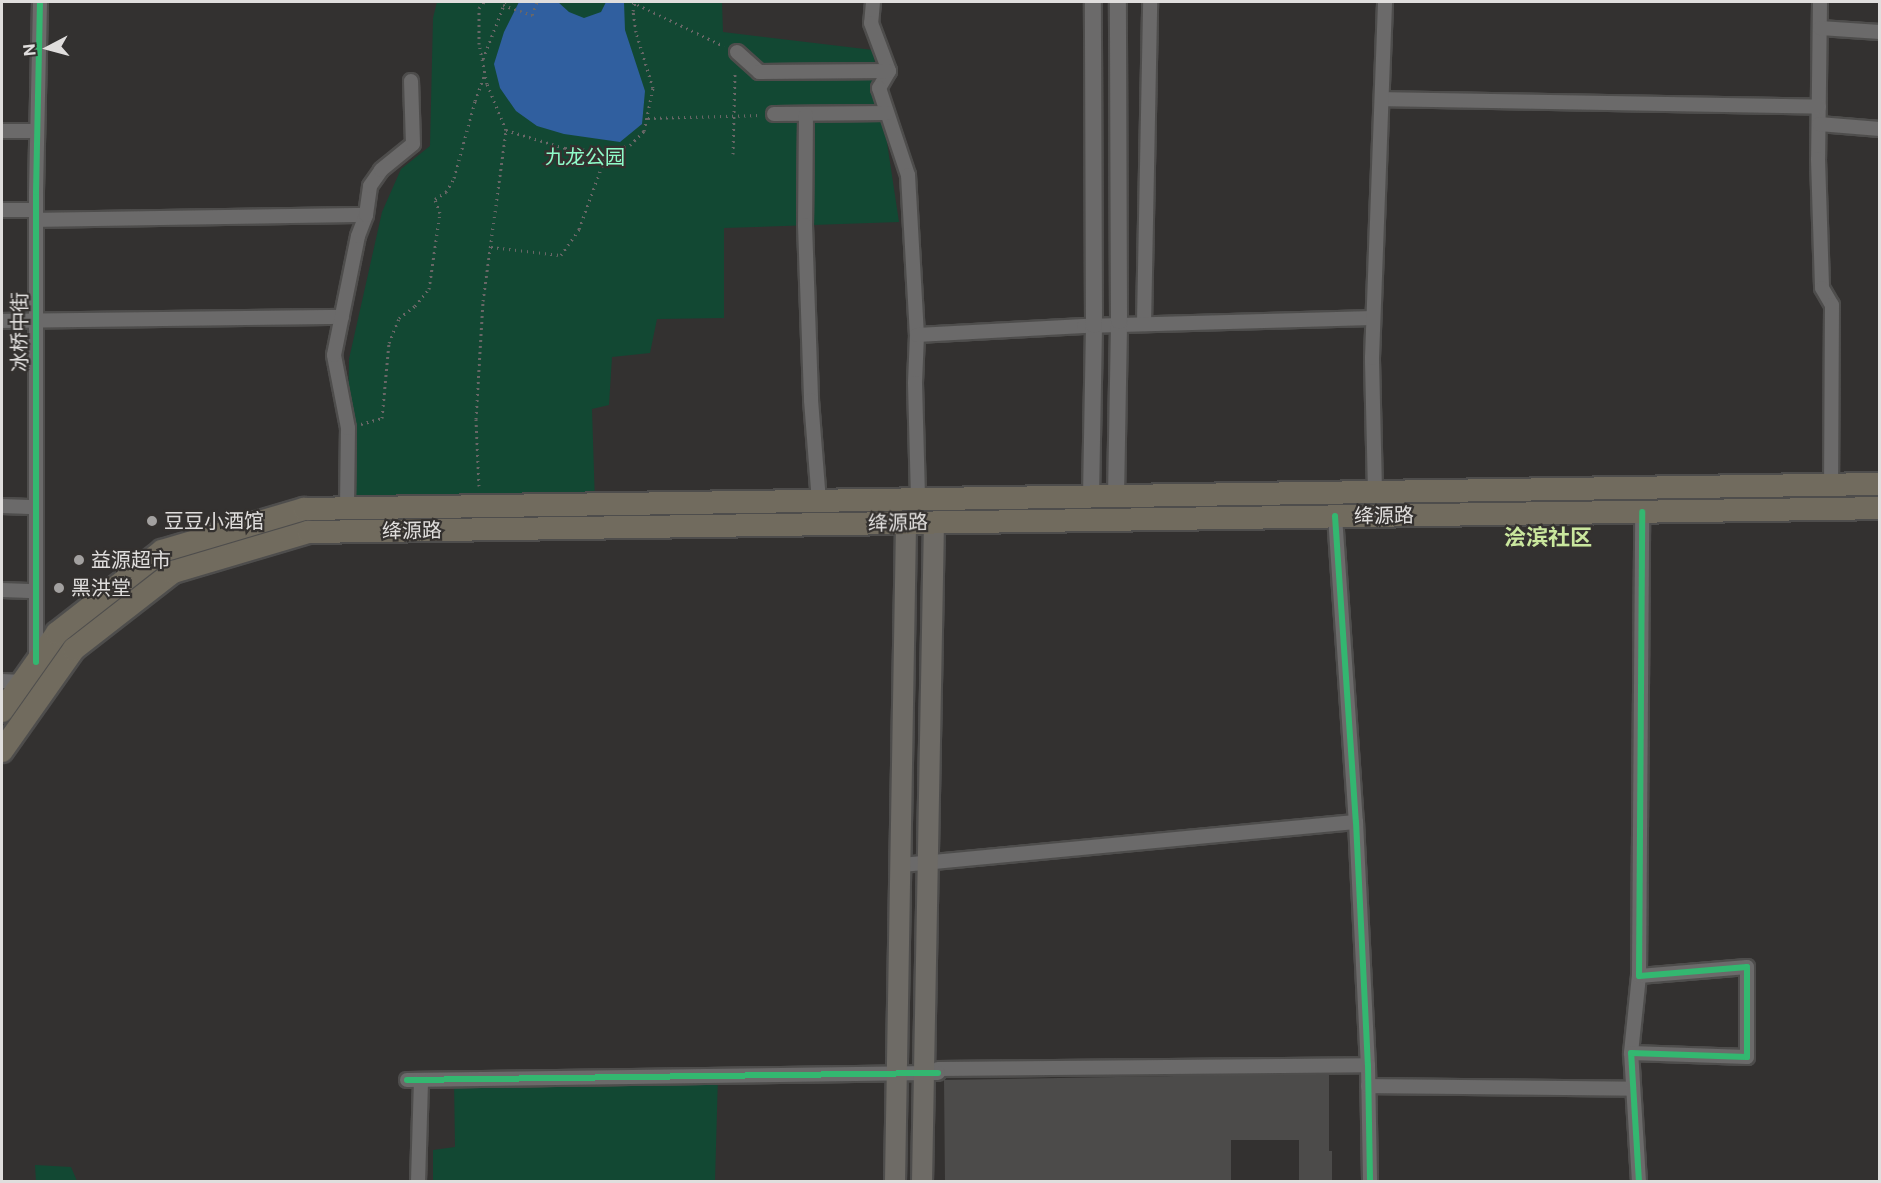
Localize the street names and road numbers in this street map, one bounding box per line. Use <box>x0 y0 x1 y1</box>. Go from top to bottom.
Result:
street label: 冰桥中街 <box>8 292 32 372</box>
street label: 绛源路 <box>1354 503 1414 529</box>
street label: 绛源路 <box>868 510 928 536</box>
street label: 绛源路 <box>382 518 442 544</box>

